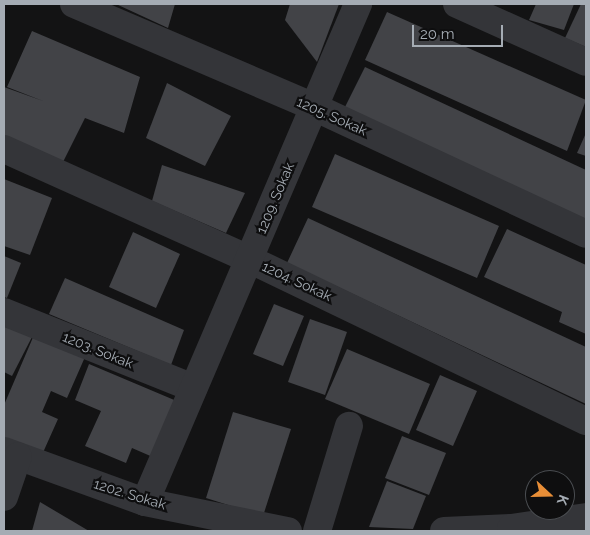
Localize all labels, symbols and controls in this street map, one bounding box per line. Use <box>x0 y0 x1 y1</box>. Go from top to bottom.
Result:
scale bar <box>415 15 506 47</box>
text: 20 m <box>420 25 455 43</box>
street label: 1205. Sokak <box>294 93 370 139</box>
street label: 1209. Sokak <box>253 160 297 236</box>
street label: 1204. Sokak <box>259 258 335 304</box>
street label: 1203. Sokak <box>60 328 136 372</box>
north arrow <box>525 470 575 520</box>
street label: 1202. Sokak <box>92 475 168 513</box>
text: K <box>554 493 572 507</box>

